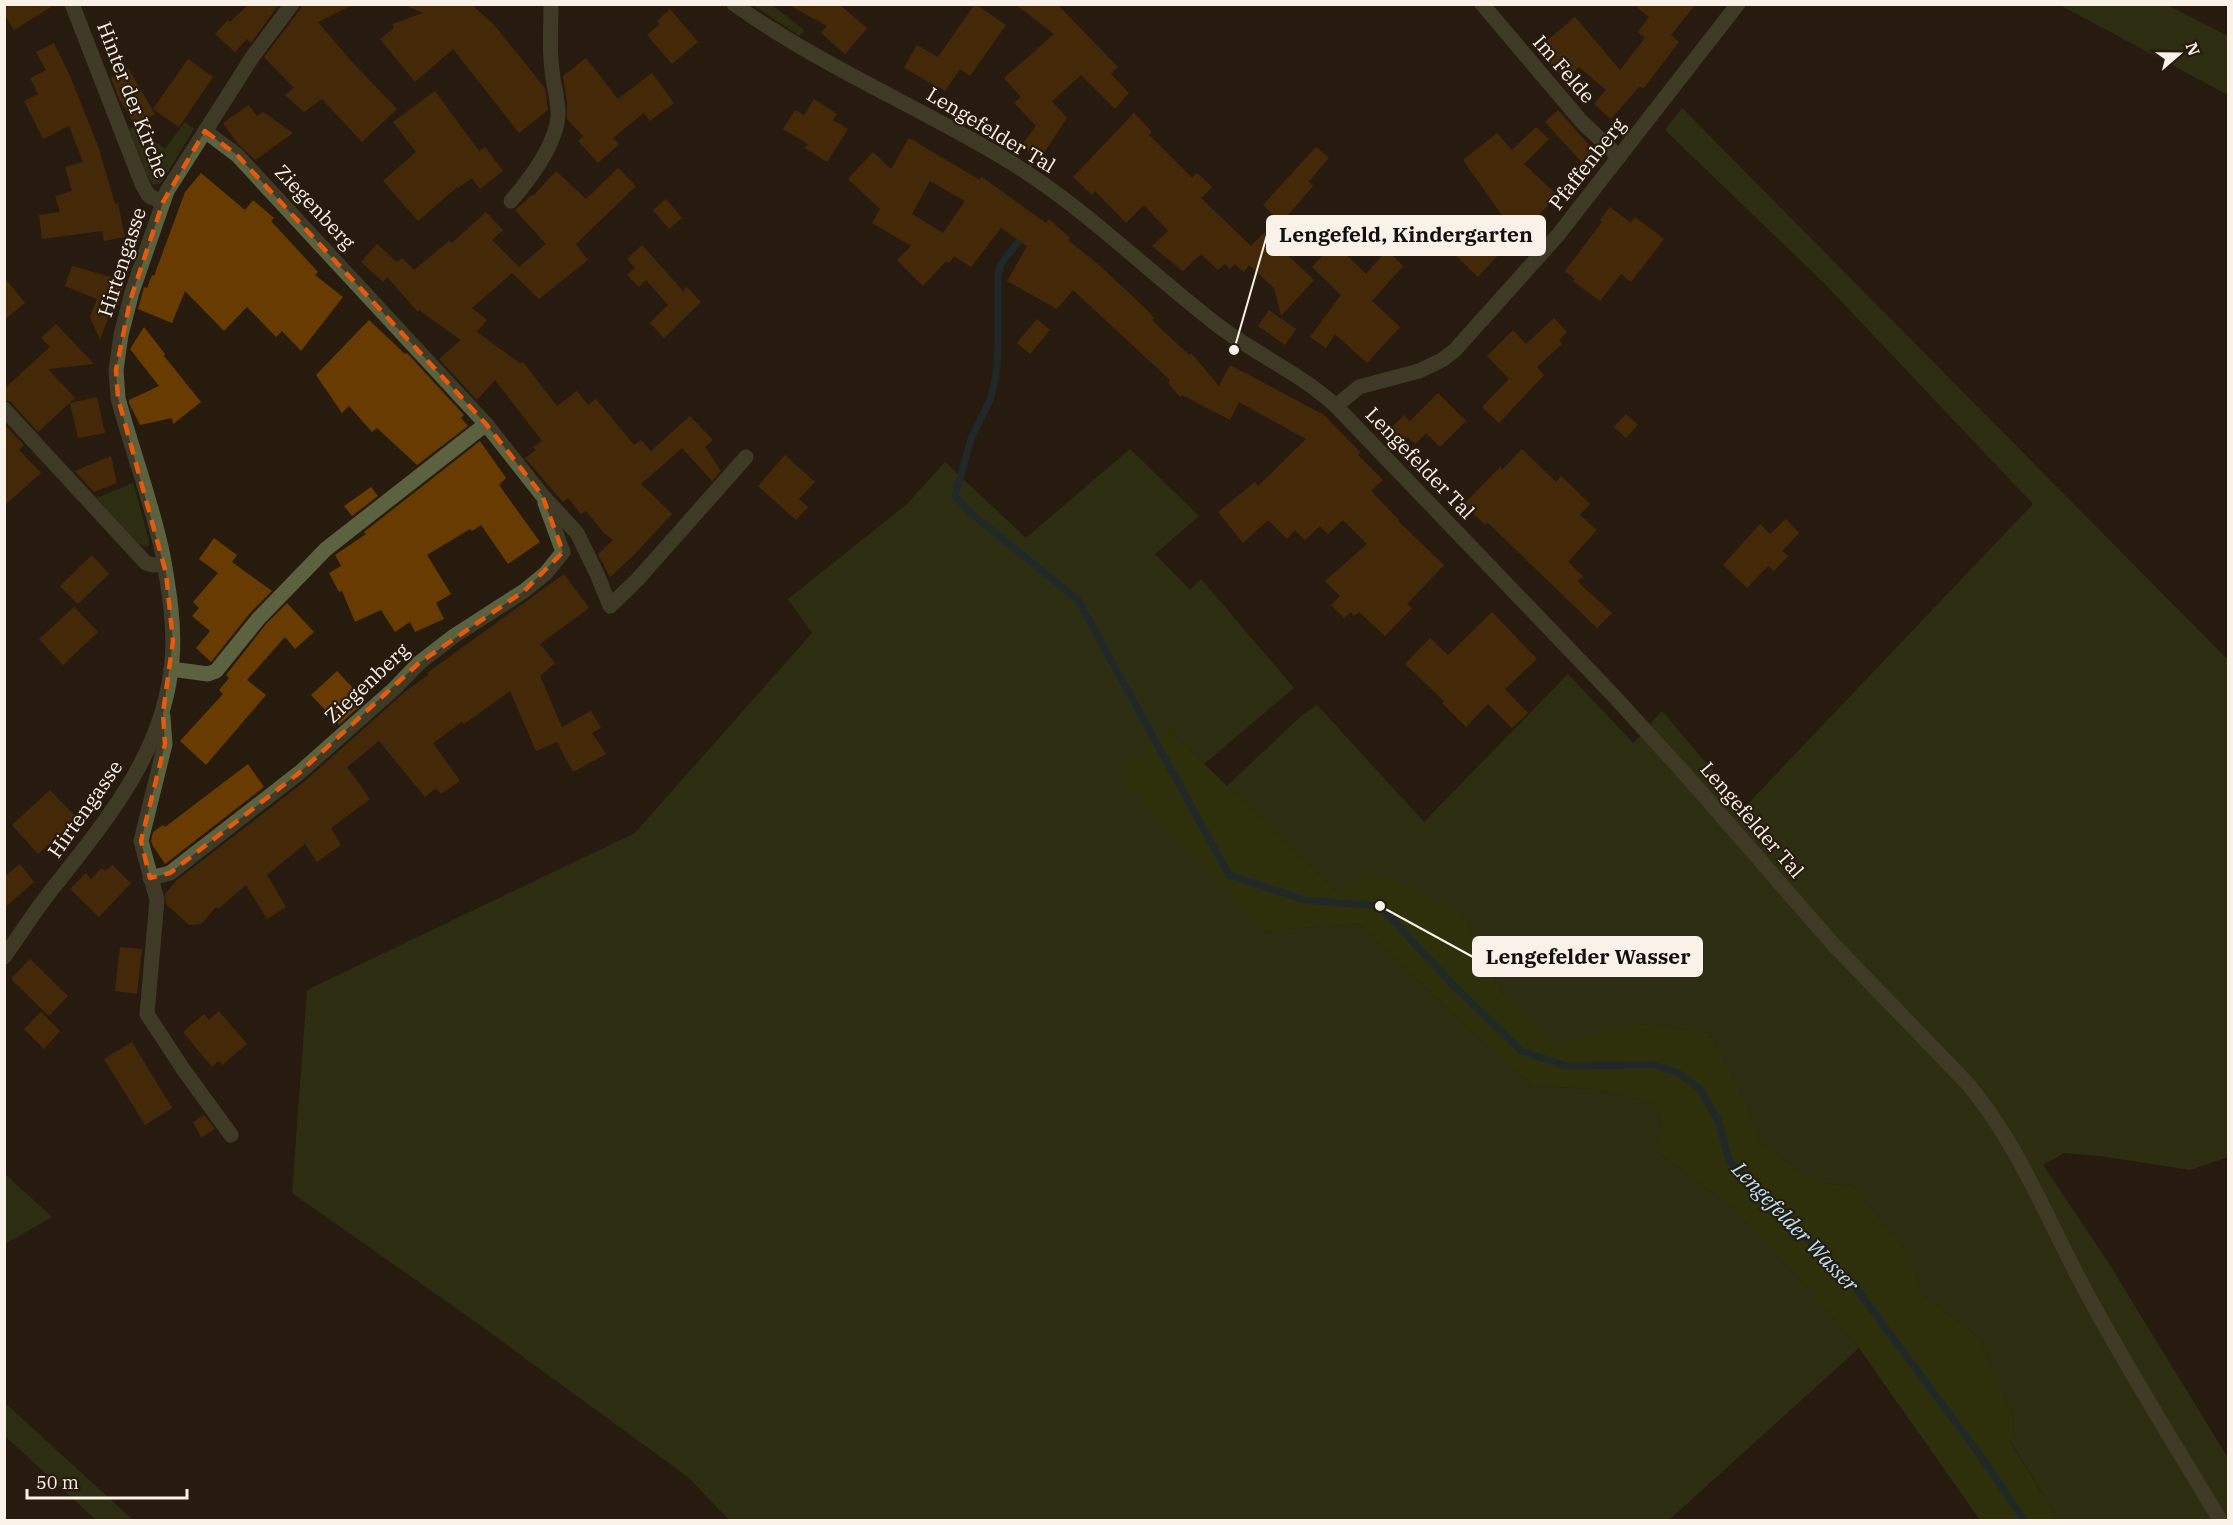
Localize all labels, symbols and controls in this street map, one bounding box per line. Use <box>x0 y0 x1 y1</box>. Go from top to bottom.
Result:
street label: Hinter der Kirche <box>91 18 176 182</box>
north arrow <box>2149 24 2209 84</box>
street label: Im Felde <box>1527 29 1601 108</box>
text: N <box>2182 40 2205 58</box>
street label: Lengefelder Tal <box>922 80 1061 179</box>
street label: Pfaffenberg <box>1542 112 1631 215</box>
street label: Ziegenberg <box>269 158 362 255</box>
street label: Hirtengasse <box>91 204 152 320</box>
callout: Lengefeld, Kindergarten <box>1267 216 1545 255</box>
text: Lengefeld, Kindergarten <box>1279 220 1533 248</box>
street label: Lengefelder Tal <box>1360 401 1481 524</box>
street label: Ziegenberg <box>318 636 415 729</box>
street label: Hirtengasse <box>41 754 128 863</box>
street label: Lengefelder Tal <box>1694 756 1810 884</box>
callout: Lengefelder Wasser <box>1473 937 1702 976</box>
text: Lengefelder Wasser <box>1485 942 1691 970</box>
water label: Lengefelder Wasser <box>1726 1154 1866 1298</box>
scale bar <box>27 1462 188 1500</box>
text: 50 m <box>36 1471 79 1494</box>

